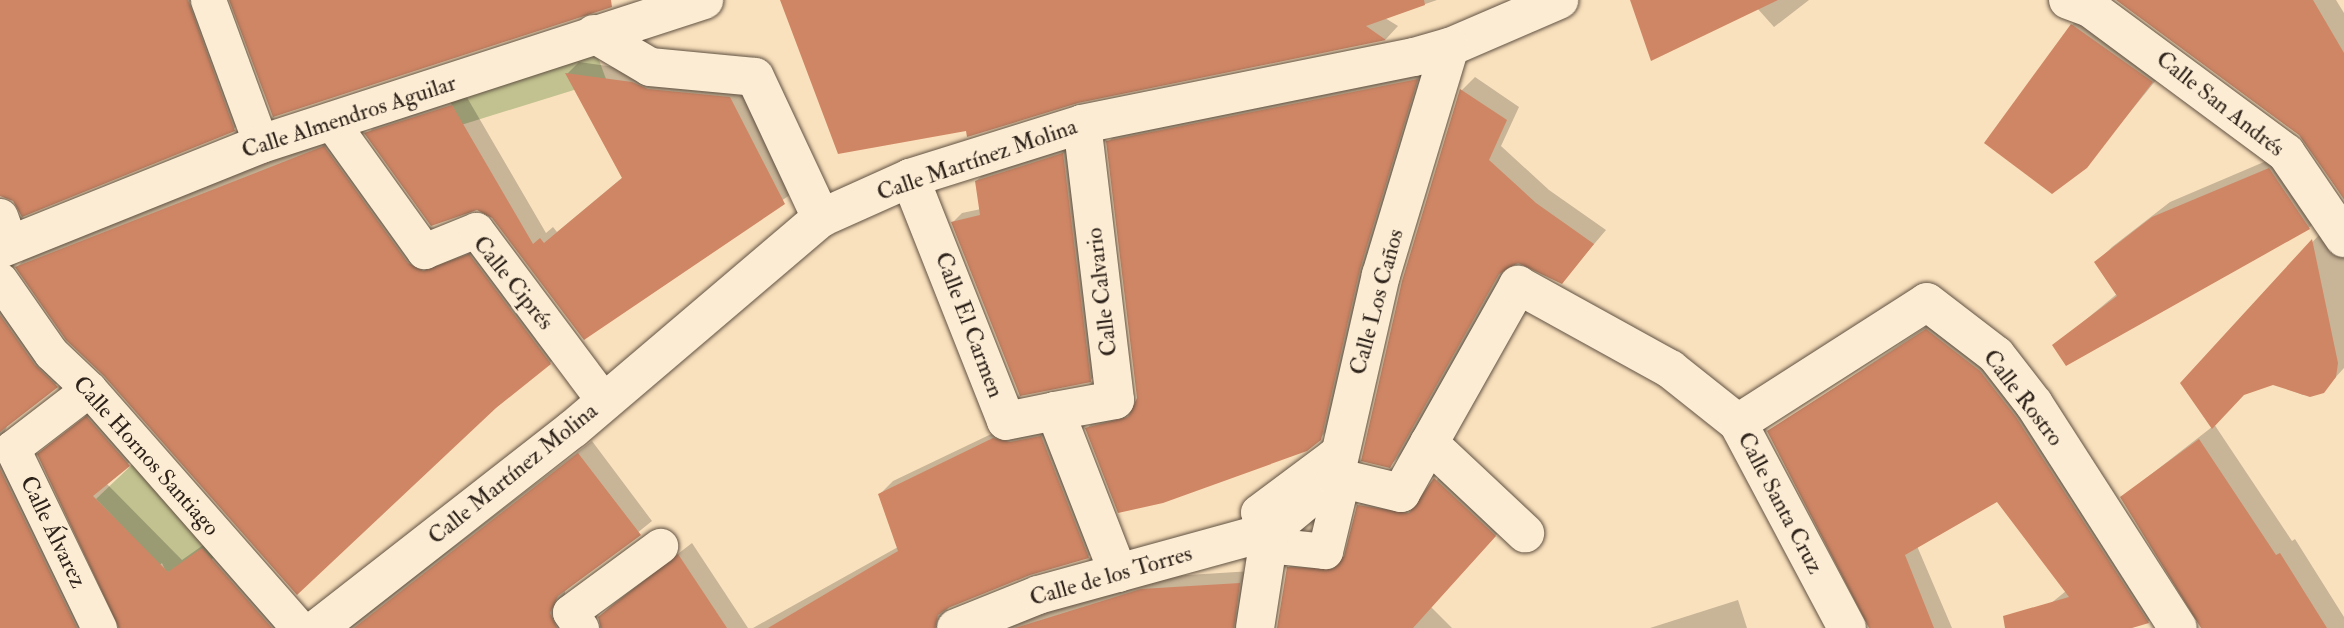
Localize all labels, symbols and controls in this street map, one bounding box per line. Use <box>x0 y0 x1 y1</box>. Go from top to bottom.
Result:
street label: Calle San Andrés <box>2150 45 2290 163</box>
street label: Calle Almendros Aguilar <box>238 69 460 165</box>
street label: Calle Martínez Molina <box>873 113 1081 207</box>
street label: Calle Calvario <box>1080 226 1124 358</box>
street label: Calle Los Caños <box>1344 226 1410 378</box>
street label: Calle Ciprés <box>467 231 559 335</box>
street label: Calle El Carmen <box>929 248 1009 402</box>
street label: Calle Rostro <box>1977 344 2069 452</box>
street label: Calle Hornos Santiago <box>67 370 225 542</box>
street label: Calle Martínez Molina <box>423 397 603 551</box>
street label: Calle Santa Cruz <box>1731 428 1829 578</box>
street label: Calle Álvarez <box>14 471 92 593</box>
street label: Calle de los Torres <box>1027 540 1195 612</box>

